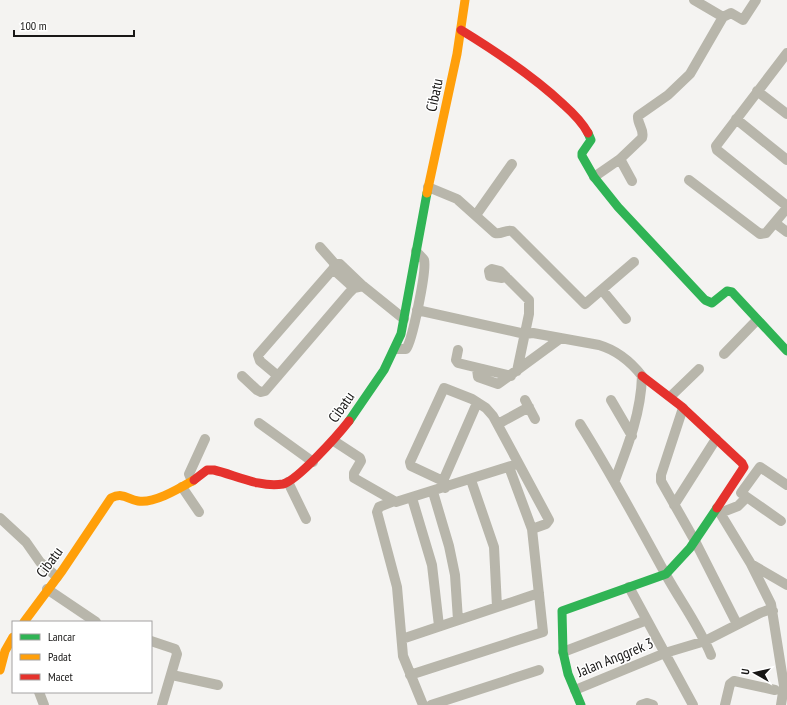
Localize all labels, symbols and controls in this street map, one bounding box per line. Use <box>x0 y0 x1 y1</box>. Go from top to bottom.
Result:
scale bar <box>14 12 134 38</box>
text: 100 m <box>20 18 47 33</box>
street label: Cibatu <box>421 77 447 113</box>
street label: Cibatu <box>324 388 358 426</box>
street label: Cibatu <box>32 543 66 581</box>
legend <box>12 621 152 693</box>
text: Lancar <box>48 629 76 644</box>
street label: Jalan Anggrek 3 <box>573 633 656 681</box>
text: Padat <box>48 649 72 664</box>
north arrow <box>735 653 775 693</box>
text: U <box>738 668 752 675</box>
text: Macet <box>48 669 73 684</box>

